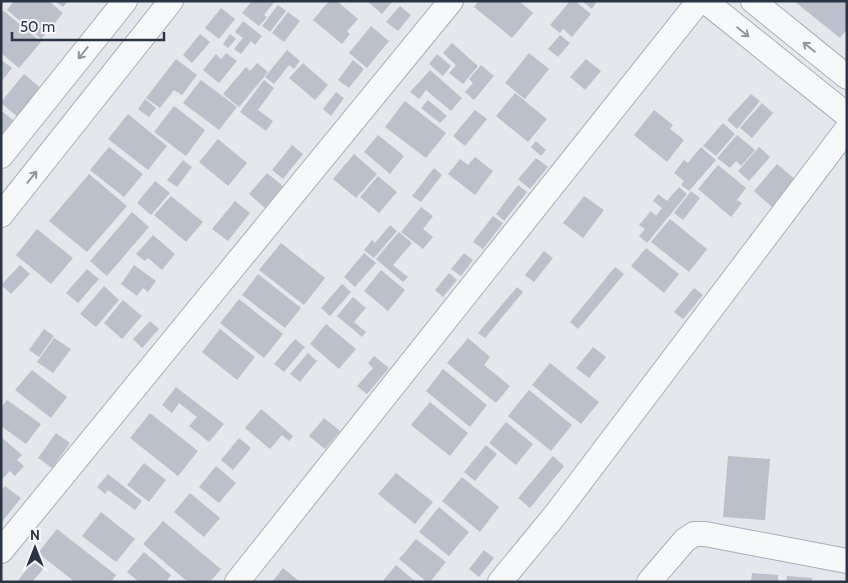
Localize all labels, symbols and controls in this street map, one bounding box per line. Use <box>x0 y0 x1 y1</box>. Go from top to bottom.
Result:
scale bar <box>12 10 165 42</box>
text: 50 m <box>20 18 55 36</box>
one-way arrow <box>736 26 749 37</box>
one-way arrow <box>803 41 816 52</box>
one-way arrow <box>78 46 89 59</box>
one-way arrow <box>26 171 37 184</box>
north arrow <box>10 523 60 573</box>
text: N <box>30 526 40 544</box>

